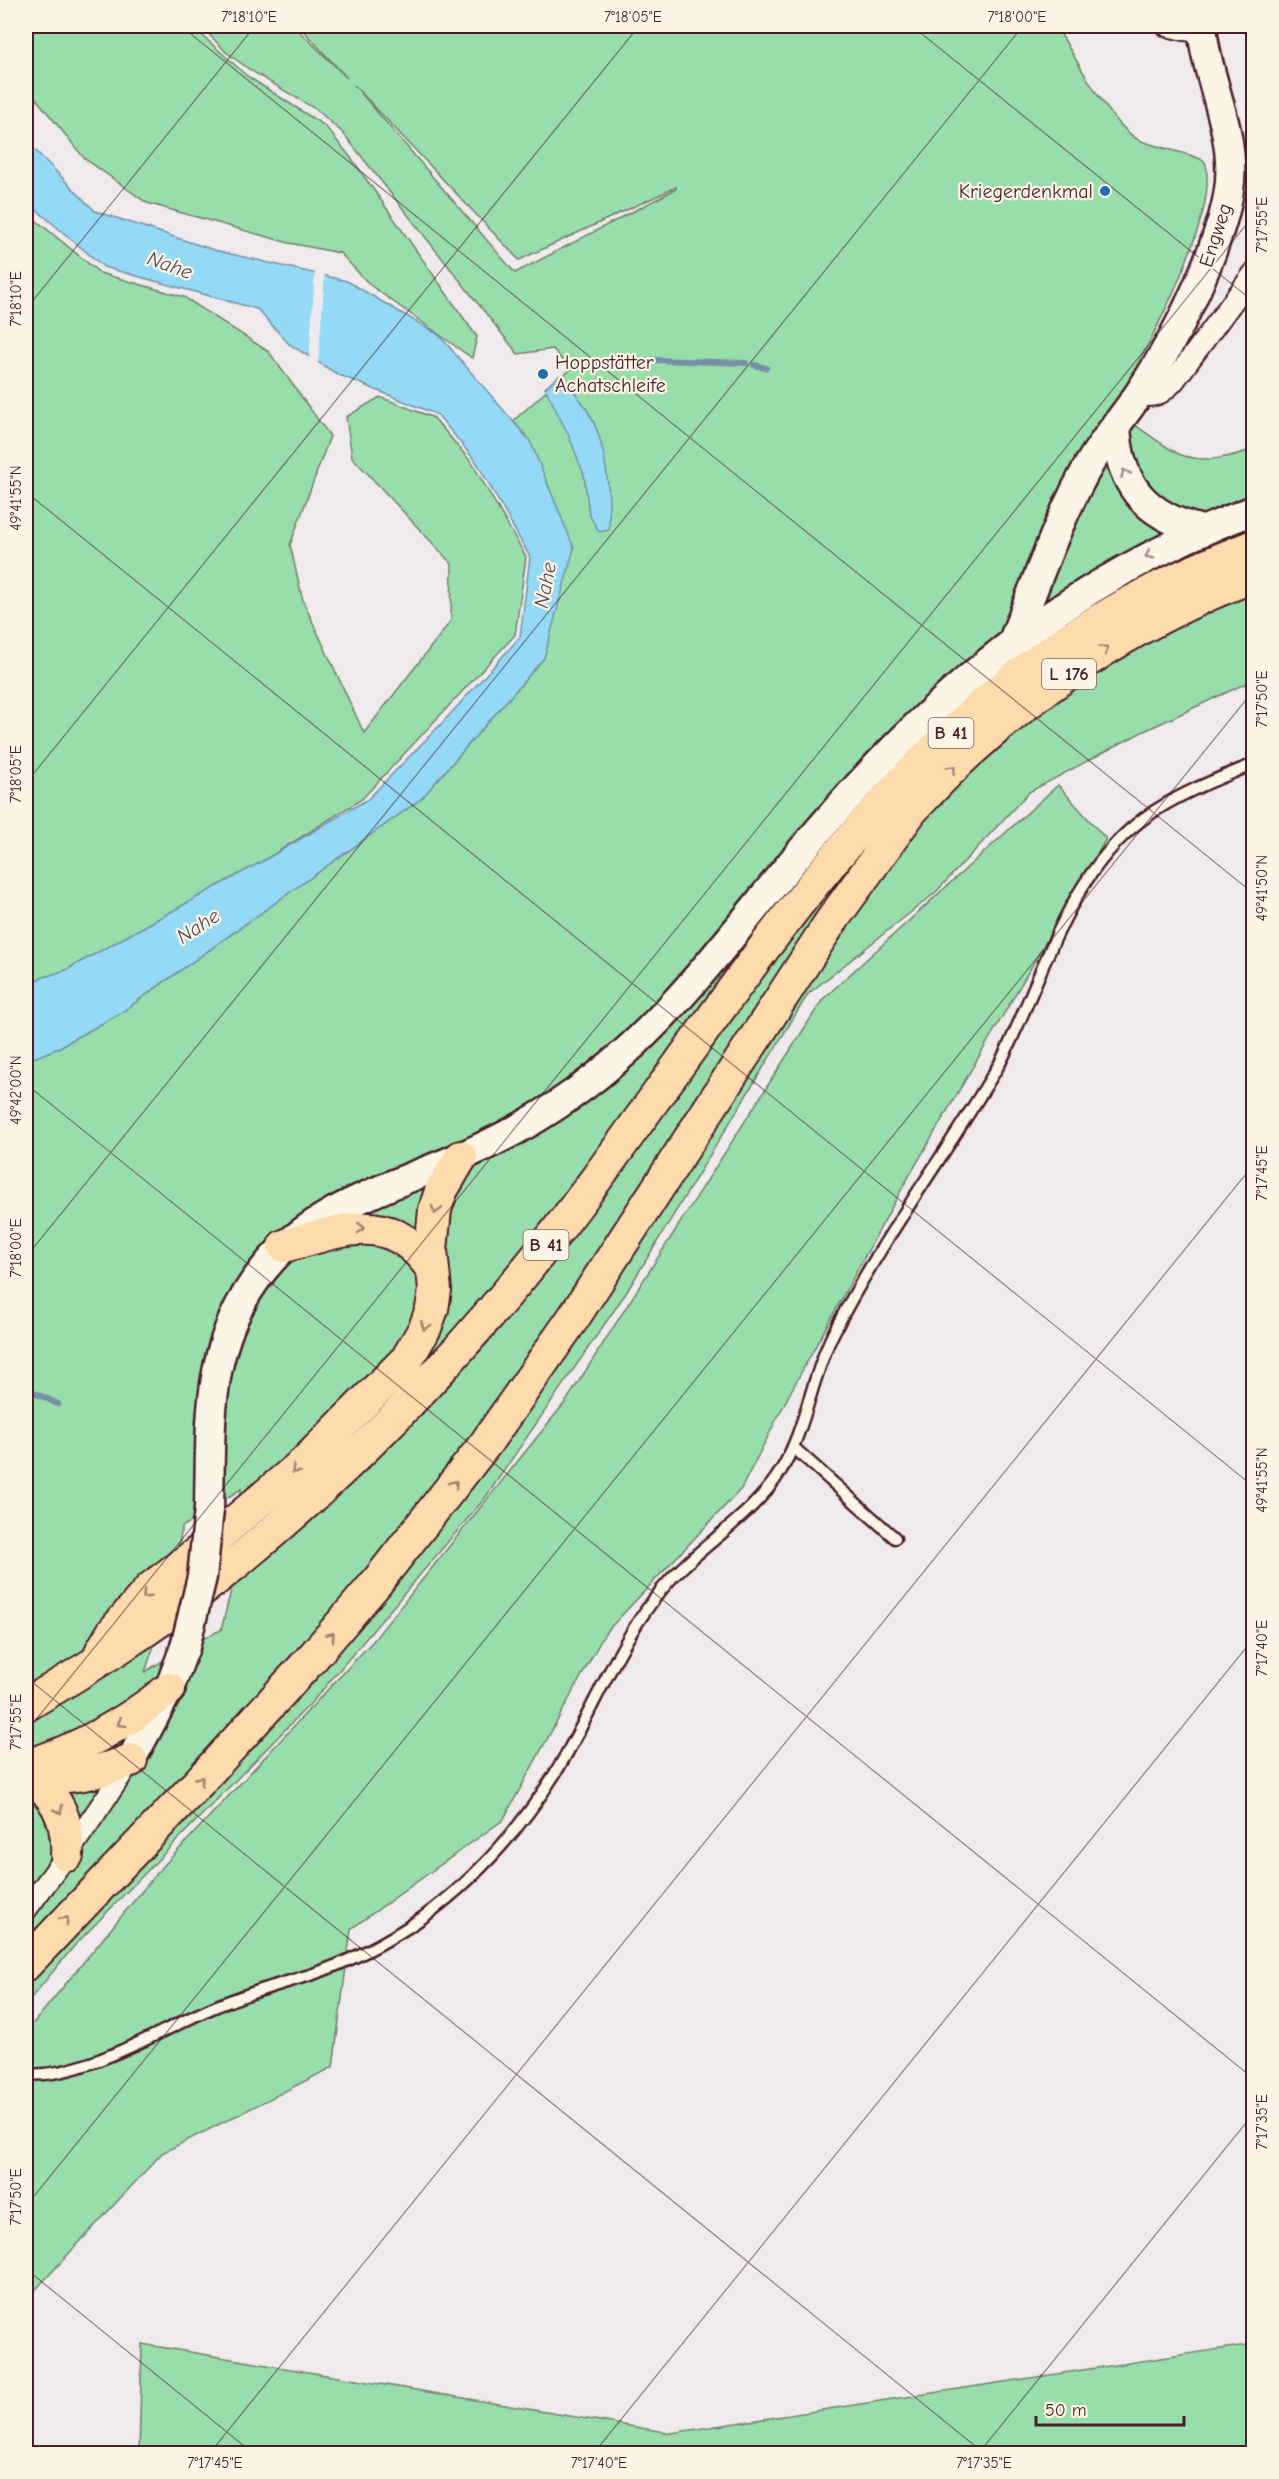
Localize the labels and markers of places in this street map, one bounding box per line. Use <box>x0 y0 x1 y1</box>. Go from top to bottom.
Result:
place label: Kriegerdenkmal <box>959 180 1093 203</box>
marker: Kriegerdenkmal <box>1098 184 1112 198</box>
place label: Hoppstätter Achatschleife <box>555 351 666 397</box>
marker: Hoppstätter Achatschleife <box>536 367 550 381</box>

